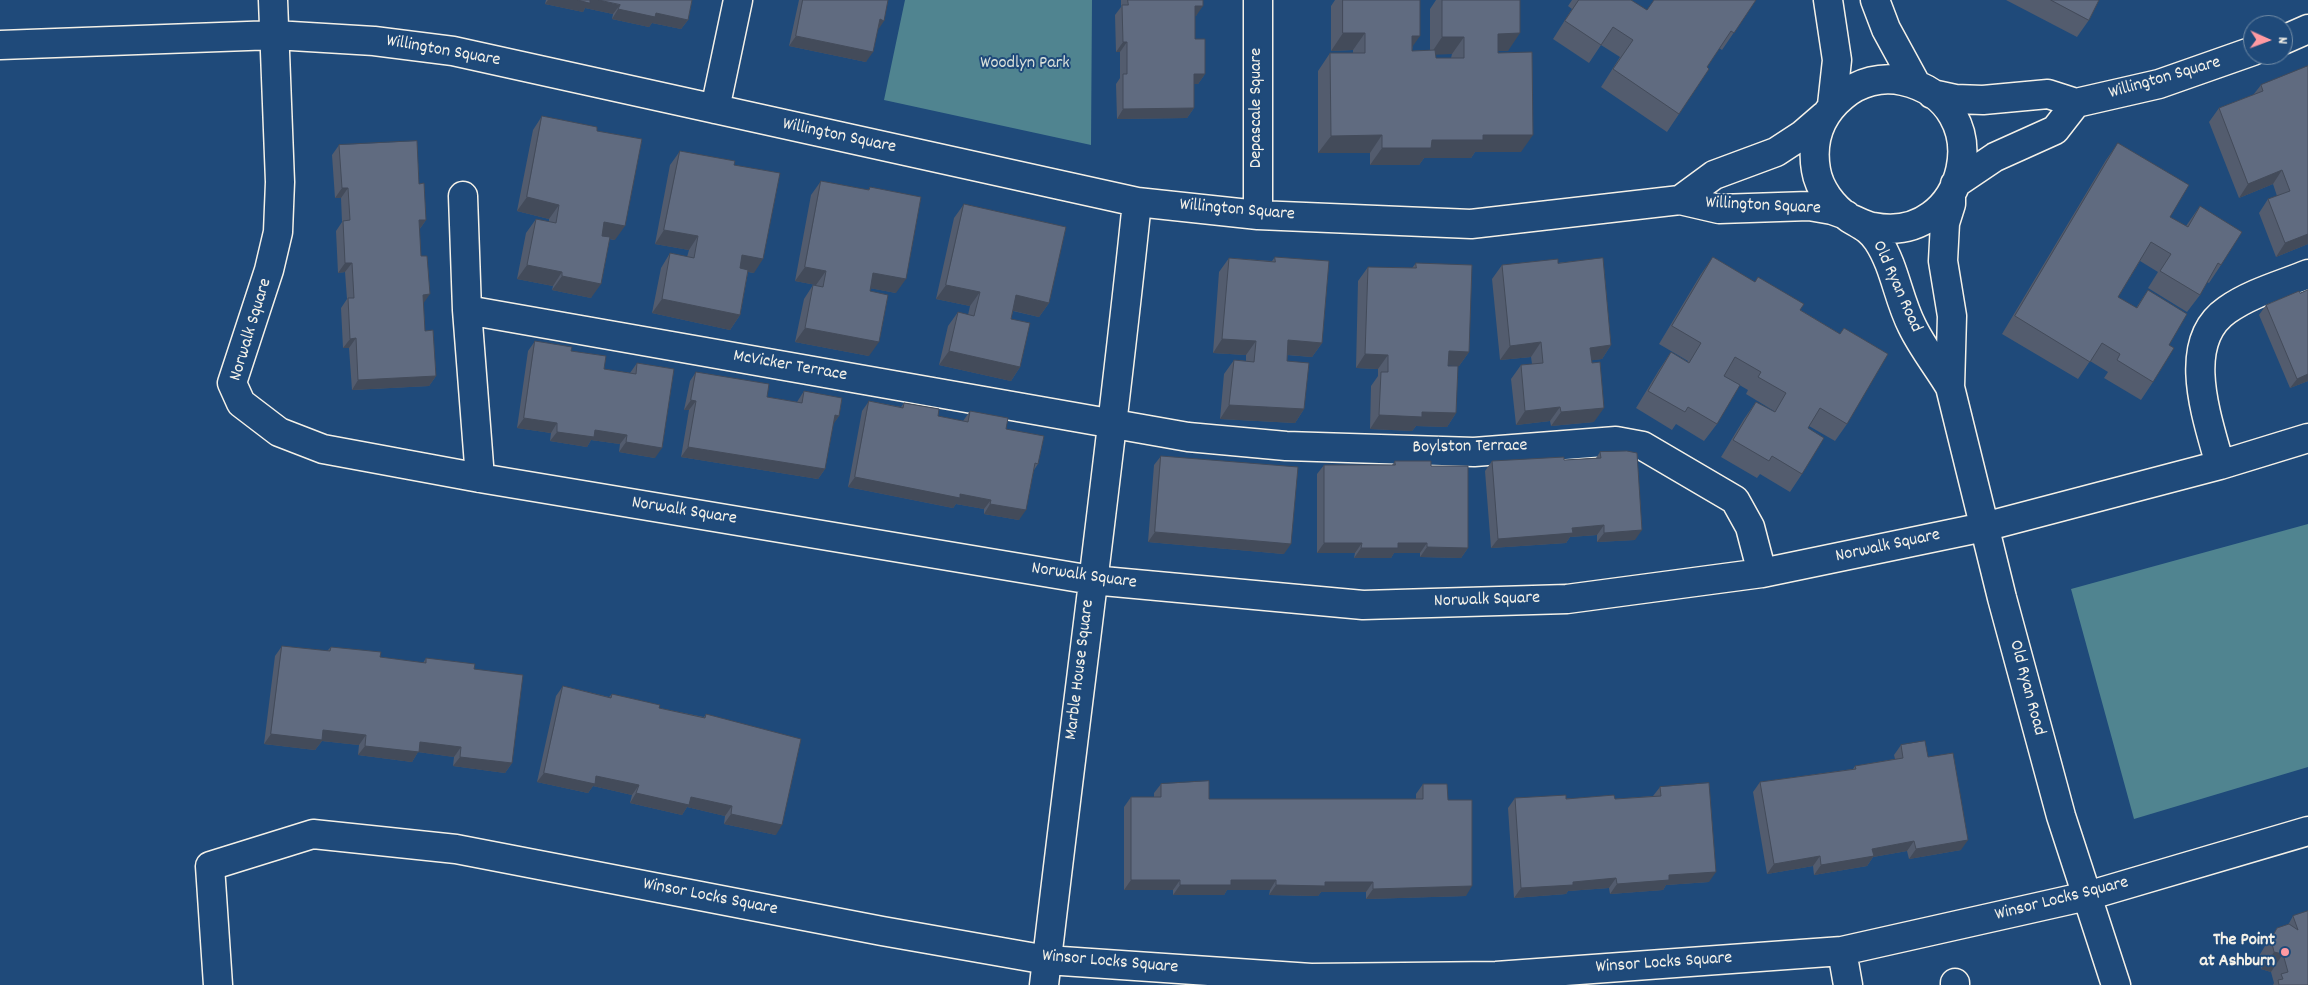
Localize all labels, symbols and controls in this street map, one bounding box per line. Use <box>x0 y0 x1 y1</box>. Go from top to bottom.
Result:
north arrow <box>2243 15 2293 65</box>
street label: Willington Square <box>384 31 502 73</box>
text: N <box>2272 37 2292 44</box>
street label: Depascale Square <box>1247 48 1269 168</box>
street label: Willington Square <box>2106 53 2224 105</box>
park label: Woodlyn Park <box>980 54 1070 76</box>
street label: Willington Square <box>780 114 898 160</box>
street label: Willington Square <box>1705 193 1821 221</box>
street label: Willington Square <box>1179 195 1295 227</box>
street label: Old Ryan Road <box>1866 238 1926 336</box>
street label: Norwalk Square <box>226 276 278 384</box>
street label: McVicker Terrace <box>731 346 849 388</box>
street label: Boylston Terrace <box>1412 436 1528 460</box>
street label: Norwalk Square <box>630 493 738 531</box>
street label: Norwalk Square <box>1834 525 1942 569</box>
street label: Norwalk Square <box>1030 559 1138 595</box>
street label: Norwalk Square <box>1434 588 1540 614</box>
street label: Marble House Square <box>1062 599 1100 741</box>
street label: Old Ryan Road <box>2003 638 2049 738</box>
street label: Winsor Locks Square <box>1993 873 2131 927</box>
street label: Winsor Locks Square <box>641 874 779 922</box>
place label: The Point at Ashburn <box>2200 931 2275 974</box>
street label: Winsor Locks Square <box>1041 946 1179 980</box>
marker: The Point at Ashburn <box>2279 946 2291 958</box>
street label: Winsor Locks Square <box>1595 948 1733 980</box>

